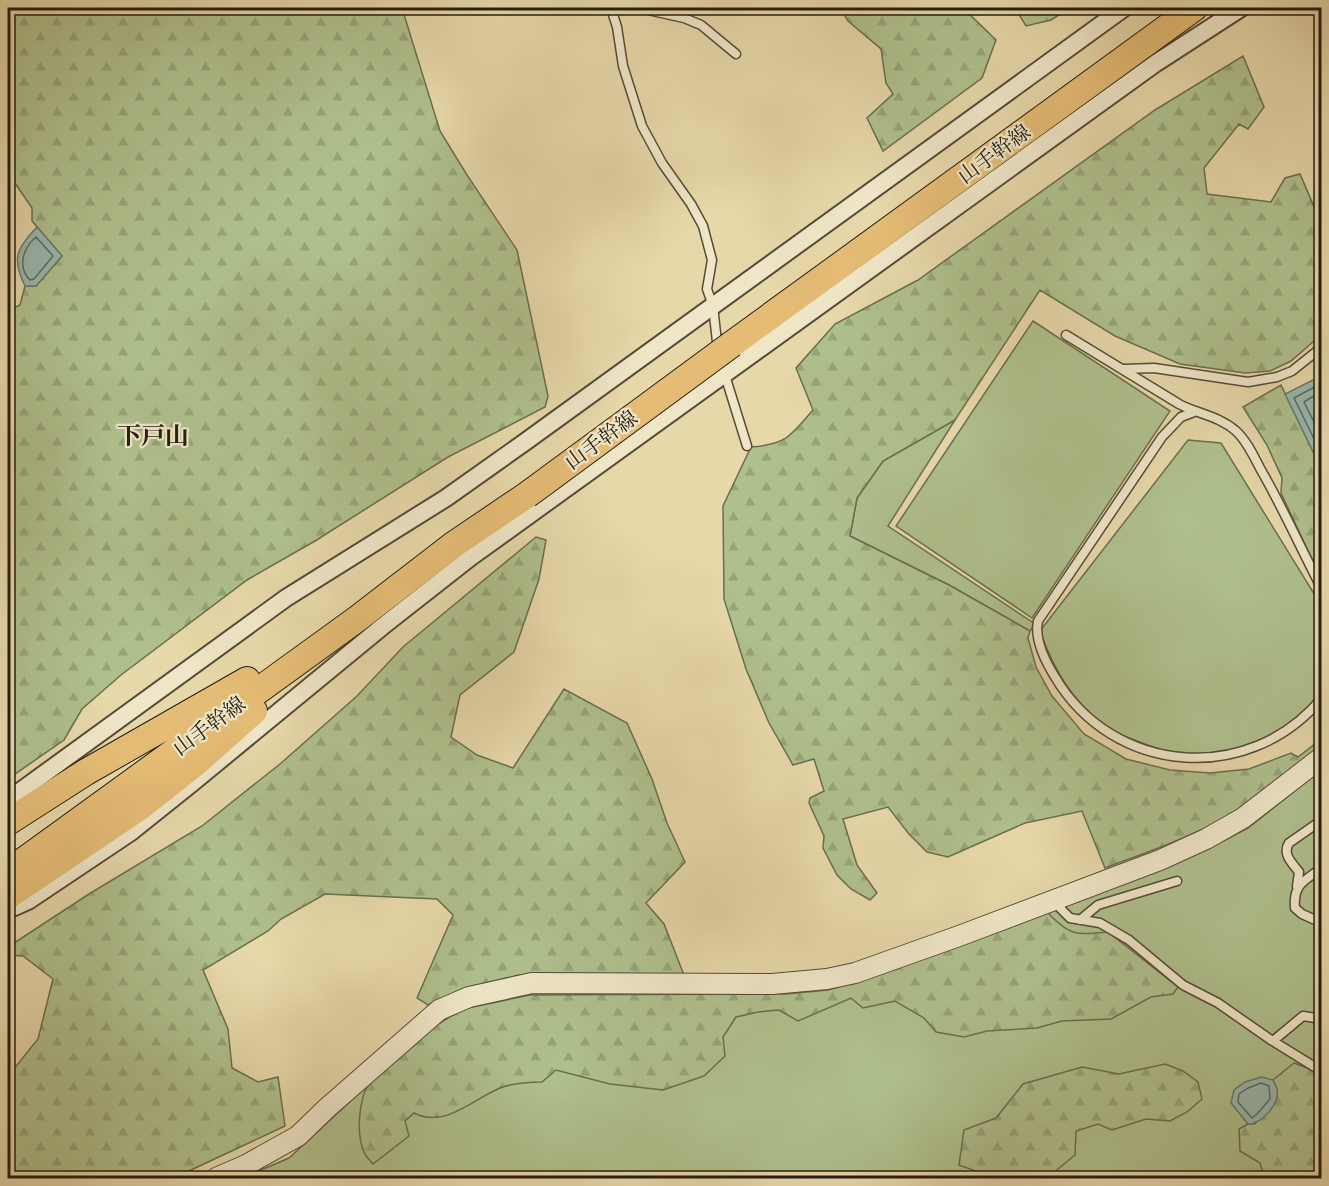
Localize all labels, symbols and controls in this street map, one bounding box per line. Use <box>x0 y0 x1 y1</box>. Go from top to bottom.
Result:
street label: 山手幹線 <box>952 118 1036 190</box>
street label: 山手幹線 <box>559 404 643 476</box>
district label: 下戸山 <box>117 420 189 452</box>
street label: 山手幹線 <box>167 690 251 762</box>

